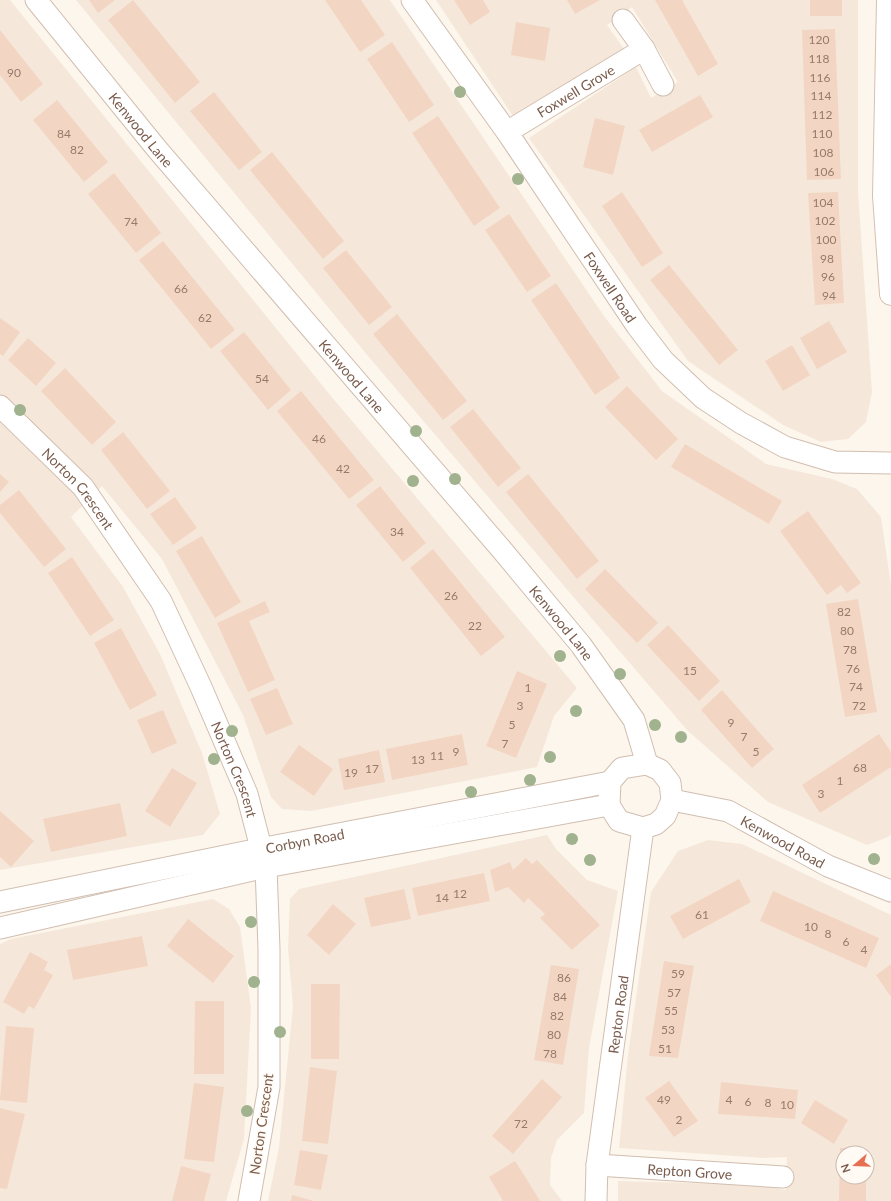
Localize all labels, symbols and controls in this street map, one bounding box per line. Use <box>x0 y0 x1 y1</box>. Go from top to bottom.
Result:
house number: 120 <box>809 32 829 47</box>
house number: 118 <box>809 51 829 66</box>
street label: Foxwell Grove <box>534 61 617 121</box>
house number: 90 <box>7 65 21 80</box>
house number: 116 <box>810 70 830 85</box>
house number: 114 <box>811 88 831 103</box>
street label: Kenwood Lane <box>106 89 177 170</box>
house number: 112 <box>812 107 832 122</box>
house number: 84 <box>57 126 71 141</box>
house number: 110 <box>812 126 832 141</box>
house number: 82 <box>70 142 84 157</box>
house number: 108 <box>813 145 833 160</box>
house number: 106 <box>814 164 834 179</box>
house number: 104 <box>813 195 833 210</box>
house number: 102 <box>815 213 835 228</box>
house number: 74 <box>124 214 138 229</box>
house number: 100 <box>816 232 836 247</box>
street label: Foxwell Road <box>581 248 641 325</box>
house number: 98 <box>820 251 834 266</box>
house number: 96 <box>821 269 835 284</box>
house number: 66 <box>174 281 188 296</box>
house number: 94 <box>822 288 836 303</box>
house number: 62 <box>198 310 212 325</box>
street label: Kenwood Lane <box>316 335 388 416</box>
house number: 54 <box>255 371 269 386</box>
house number: 46 <box>312 431 326 446</box>
street label: Norton Crescent <box>39 444 118 532</box>
house number: 42 <box>336 461 350 476</box>
house number: 34 <box>390 524 404 539</box>
street label: Kenwood Lane <box>526 582 597 663</box>
house number: 26 <box>444 588 458 603</box>
house number: 82 <box>837 604 851 619</box>
house number: 22 <box>468 618 482 633</box>
house number: 80 <box>840 623 854 638</box>
house number: 78 <box>843 642 857 657</box>
house number: 76 <box>846 661 860 676</box>
house number: 15 <box>683 663 697 678</box>
house number: 74 <box>849 679 863 694</box>
house number: 1 <box>525 680 532 695</box>
house number: 3 <box>517 698 524 713</box>
house number: 72 <box>852 698 866 713</box>
house number: 9 <box>728 715 735 730</box>
house number: 5 <box>509 717 516 732</box>
street label: Norton Crescent <box>208 719 261 819</box>
house number: 7 <box>741 729 748 744</box>
house number: 7 <box>502 736 509 751</box>
house number: 9 <box>453 744 460 759</box>
house number: 5 <box>753 744 760 759</box>
house number: 11 <box>430 748 444 763</box>
house number: 13 <box>411 752 425 767</box>
house number: 68 <box>853 760 867 775</box>
house number: 17 <box>365 761 379 776</box>
house number: 19 <box>344 765 358 780</box>
house number: 1 <box>837 773 844 788</box>
house number: 3 <box>818 786 825 801</box>
street label: Kenwood Road <box>738 811 828 871</box>
street label: Corbyn Road <box>264 825 346 856</box>
house number: 12 <box>453 886 467 901</box>
house number: 14 <box>435 890 449 905</box>
house number: 61 <box>695 907 709 922</box>
house number: 10 <box>804 919 818 934</box>
house number: 8 <box>825 926 832 941</box>
house number: 6 <box>843 934 850 949</box>
house number: 4 <box>861 942 868 957</box>
house number: 59 <box>671 966 685 981</box>
house number: 86 <box>557 970 571 985</box>
street label: Repton Road <box>604 974 631 1055</box>
house number: 57 <box>667 985 681 1000</box>
house number: 84 <box>553 989 567 1004</box>
house number: 55 <box>664 1003 678 1018</box>
house number: 82 <box>550 1008 564 1023</box>
house number: 53 <box>661 1022 675 1037</box>
house number: 80 <box>547 1027 561 1042</box>
house number: 51 <box>658 1041 672 1056</box>
house number: 78 <box>543 1046 557 1061</box>
street label: Norton Crescent <box>245 1072 277 1176</box>
house number: 49 <box>657 1092 671 1107</box>
house number: 4 <box>726 1092 733 1107</box>
house number: 6 <box>745 1094 752 1109</box>
house number: 8 <box>765 1095 772 1110</box>
house number: 10 <box>780 1097 794 1112</box>
house number: 2 <box>676 1112 683 1127</box>
house number: 72 <box>514 1116 528 1131</box>
north arrow <box>835 1145 875 1185</box>
street label: Repton Grove <box>647 1160 733 1182</box>
text: N <box>838 1162 853 1175</box>

